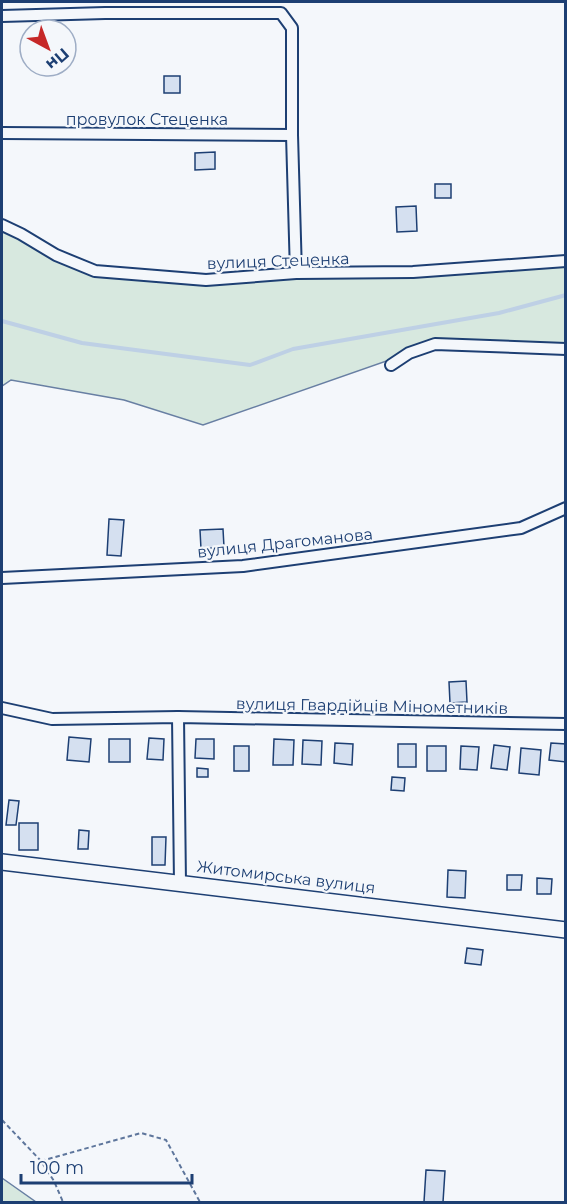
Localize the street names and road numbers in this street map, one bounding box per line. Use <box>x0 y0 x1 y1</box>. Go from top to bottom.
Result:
street label: провулок Стеценка <box>66 110 228 129</box>
street label: вулиця Стеценка <box>206 249 350 273</box>
street label: вулиця Драгоманова <box>196 524 374 562</box>
street label: вулиця Гвардійців Мінометників <box>236 694 508 718</box>
street label: Житомирська вулиця <box>196 857 376 897</box>

